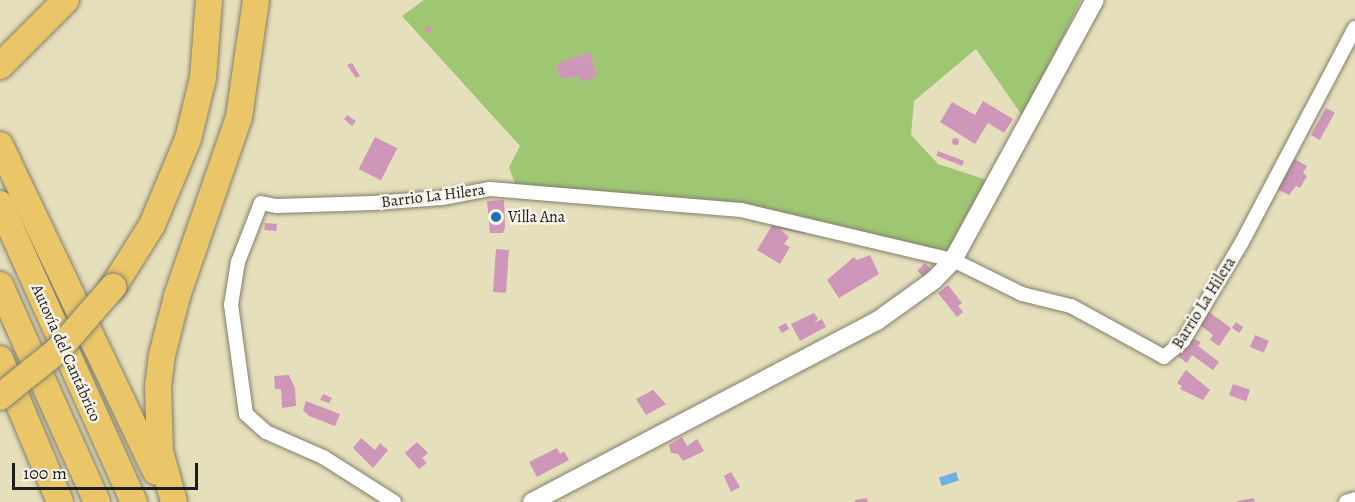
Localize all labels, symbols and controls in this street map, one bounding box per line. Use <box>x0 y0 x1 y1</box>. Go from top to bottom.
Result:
street label: Barrio La Hilera <box>380 180 486 212</box>
place label: Villa Ana <box>508 207 565 227</box>
marker: Villa Ana <box>489 210 503 224</box>
street label: Barrio La Hilera <box>1168 254 1240 352</box>
street label: Autovía del Cantábrico <box>27 281 105 425</box>
scale bar <box>15 451 201 489</box>
text: 100 m <box>23 461 67 485</box>

